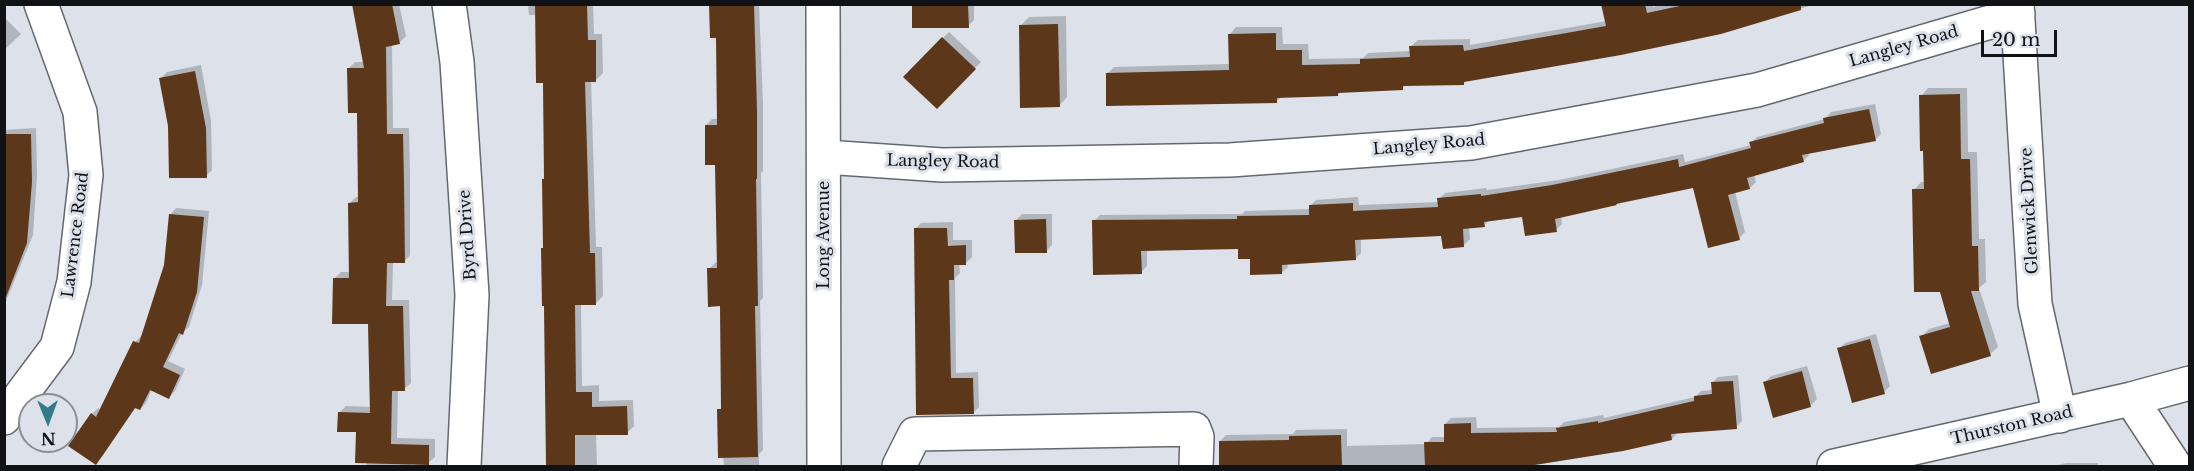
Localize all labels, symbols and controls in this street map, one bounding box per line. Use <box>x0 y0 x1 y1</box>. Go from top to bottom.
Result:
scale bar <box>1984 18 2060 56</box>
street label: Langley Road <box>1847 22 1961 72</box>
text: 20 m <box>1992 29 2040 51</box>
street label: Langley Road <box>1372 131 1486 159</box>
street label: Glenwick Drive <box>2017 147 2043 275</box>
street label: Langley Road <box>887 151 999 173</box>
street label: Lawrence Road <box>59 171 93 299</box>
street label: Long Avenue <box>814 181 834 289</box>
street label: Byrd Drive <box>455 189 481 281</box>
north arrow <box>18 393 78 453</box>
street label: Thurston Road <box>1949 403 2075 449</box>
text: N <box>41 429 56 449</box>

